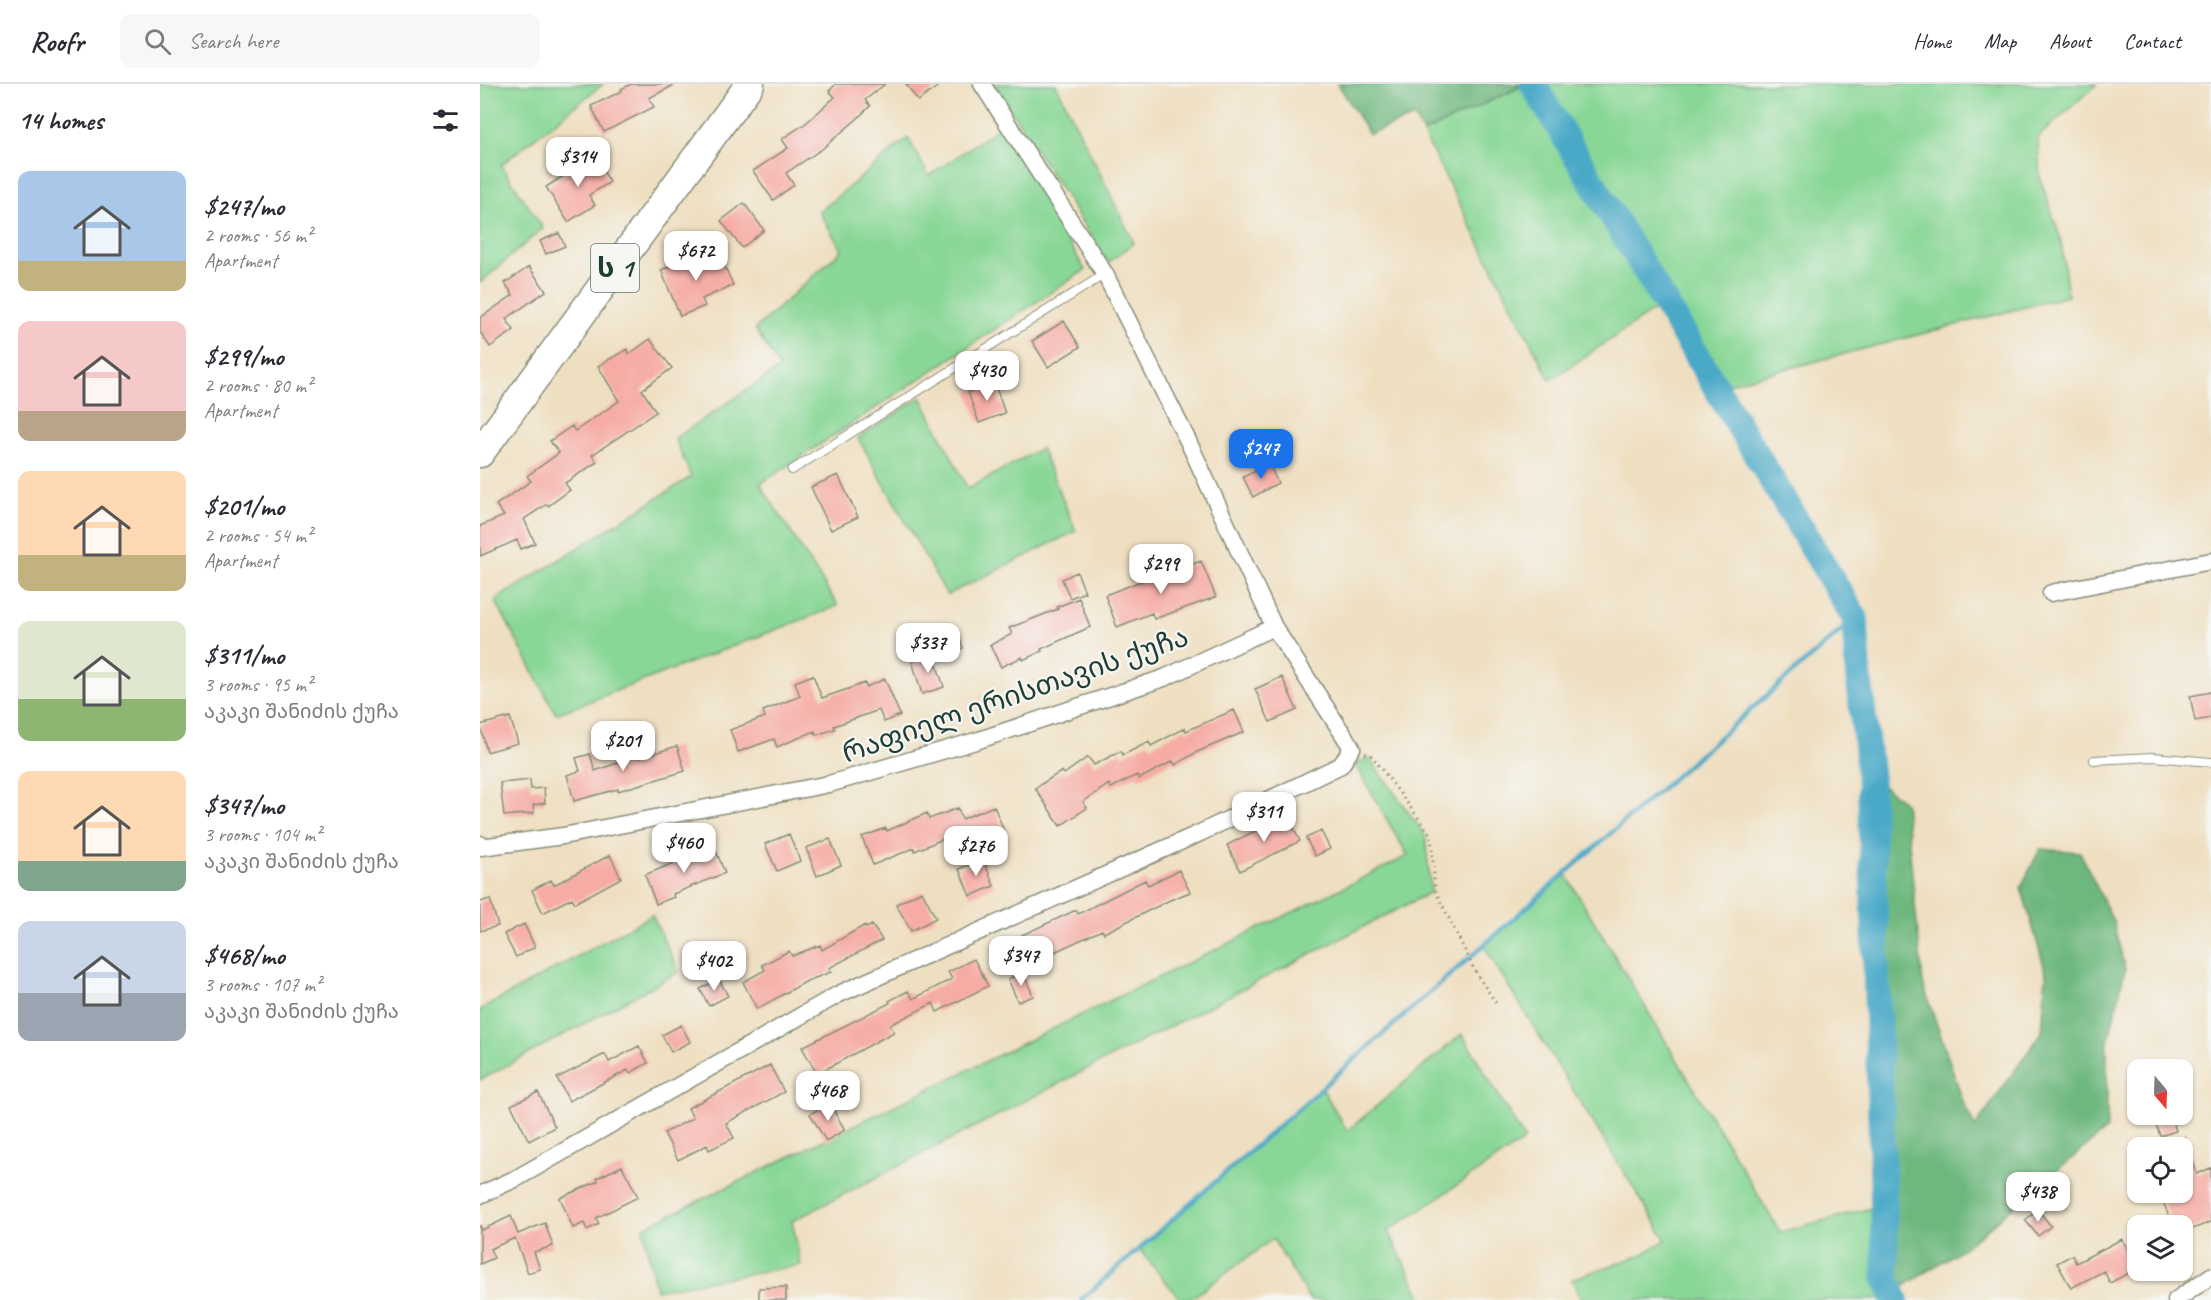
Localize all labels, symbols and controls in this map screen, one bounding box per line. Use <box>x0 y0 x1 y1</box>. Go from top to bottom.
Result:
search box <box>120 14 540 68</box>
text: Roofr <box>30 24 84 59</box>
icon: search <box>141 25 174 58</box>
text: Search here <box>189 27 278 55</box>
text: Home <box>1913 28 1951 54</box>
text: Map <box>1984 28 2016 54</box>
text: About <box>2049 28 2091 54</box>
text: Contact <box>2124 28 2181 54</box>
text: 14 homes <box>18 104 103 137</box>
icon: filters <box>429 104 462 137</box>
pin: $314 <box>542 137 614 188</box>
text: $314 <box>560 144 596 169</box>
text: $247/mo <box>204 190 284 223</box>
icon: home <box>66 195 138 267</box>
text: 2 rooms · 56 m² <box>204 223 312 248</box>
pin: $672 <box>660 231 732 282</box>
text: $672 <box>678 238 714 263</box>
road number: ს 1 <box>591 244 639 292</box>
text: Apartment <box>204 248 277 273</box>
text: $299/mo <box>204 340 283 373</box>
icon: home <box>66 345 138 417</box>
pin: $430 <box>951 351 1023 402</box>
text: $430 <box>969 358 1005 383</box>
text: 2 rooms · 80 m² <box>204 373 312 398</box>
text: Apartment <box>204 398 277 423</box>
pin: $247 <box>1225 429 1297 480</box>
text: $247 <box>1243 436 1279 461</box>
text: $201/mo <box>204 490 284 523</box>
icon: home <box>66 495 138 567</box>
text: 2 rooms · 54 m² <box>204 523 312 548</box>
pin: $299 <box>1125 544 1197 595</box>
text: Apartment <box>204 548 277 573</box>
text: $299 <box>1143 551 1179 576</box>
street label: რაფიელ ერისთავის ქუჩა <box>837 619 1193 770</box>
pin: $337 <box>892 623 964 674</box>
text: $337 <box>910 630 946 655</box>
text: $311/mo <box>204 639 284 672</box>
icon: home <box>66 645 138 717</box>
text: 3 rooms · 95 m² <box>204 672 312 697</box>
text: აკაკი შანიძის ქუჩა <box>204 699 399 724</box>
pin: $201 <box>587 721 659 772</box>
text: $201 <box>605 728 641 753</box>
text: $347/mo <box>204 789 284 822</box>
pin: $311 <box>1228 792 1300 843</box>
icon: home <box>66 795 138 867</box>
text: $311 <box>1246 799 1282 824</box>
text: 3 rooms · 104 m² <box>204 822 321 847</box>
pin: $460 <box>648 823 720 874</box>
pin: $276 <box>940 826 1012 877</box>
text: $460 <box>666 830 702 855</box>
text: $276 <box>958 833 994 858</box>
text: აკაკი შანიძის ქუჩა <box>204 849 399 874</box>
pin: $347 <box>985 936 1057 987</box>
text: $468/mo <box>204 939 285 972</box>
pin: $402 <box>678 941 750 992</box>
text: $347 <box>1003 943 1039 968</box>
icon: home <box>66 945 138 1017</box>
text: $402 <box>696 948 732 973</box>
text: 3 rooms · 107 m² <box>204 972 321 997</box>
text: აკაკი შანიძის ქუჩა <box>204 999 399 1024</box>
north arrow <box>2127 1059 2193 1125</box>
map controls <box>2127 1059 2193 1281</box>
pin: $468 <box>792 1071 864 1122</box>
text: $468 <box>810 1078 846 1103</box>
button: locate <box>2127 1137 2193 1203</box>
pin: $438 <box>2002 1172 2074 1223</box>
text: $438 <box>2020 1179 2056 1204</box>
button: layers <box>2127 1215 2193 1281</box>

